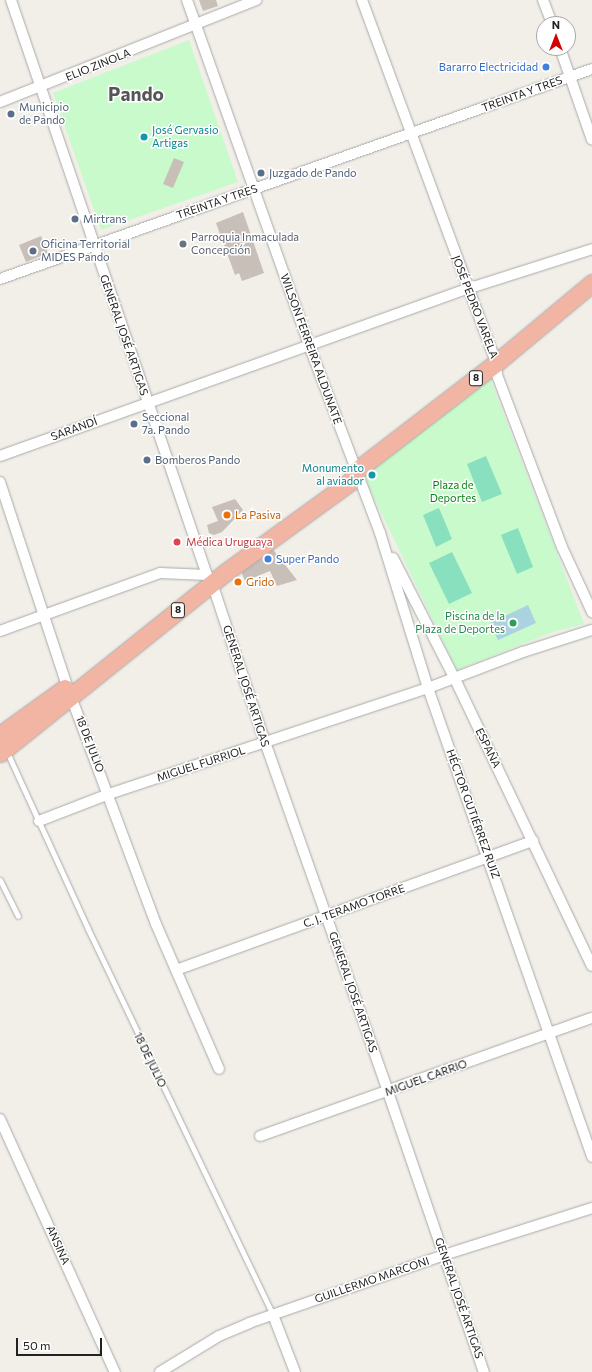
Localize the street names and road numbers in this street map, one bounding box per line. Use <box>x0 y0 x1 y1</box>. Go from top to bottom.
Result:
street label: ELIO ZINOLA <box>64 46 132 84</box>
street label: TREINTA Y TRES <box>480 73 564 115</box>
street label: TREINTA Y TRES <box>175 182 259 222</box>
street label: JOSÉ PEDRO VARELA <box>449 254 501 360</box>
street label: WILSON FERREIRA ALDUNATE <box>278 272 344 426</box>
street label: GENERAL JOSÉ ARTIGAS <box>97 273 151 397</box>
road number: 8 <box>468 370 484 386</box>
street label: SARANDÍ <box>49 415 99 443</box>
road number: 8 <box>170 602 186 618</box>
street label: GENERAL JOSÉ ARTIGAS <box>220 624 272 748</box>
street label: 18 DE JULIO <box>73 714 107 774</box>
street label: ESPAÑA <box>473 726 503 770</box>
street label: MIGUEL FURRIOL <box>155 743 247 785</box>
street label: HÉCTOR GUTIÉRREZ RUIZ <box>443 748 503 880</box>
street label: C. J. TERAMO TORRE <box>301 881 407 931</box>
street label: GENERAL JOSÉ ARTIGAS <box>326 930 380 1054</box>
street label: 18 DE JULIO <box>131 1030 169 1090</box>
street label: MIGUEL CARRIO <box>383 1057 469 1099</box>
street label: ANSINA <box>44 1223 72 1267</box>
street label: GENERAL JOSÉ ARTIGAS <box>432 1236 486 1360</box>
street label: GUILLERMO MARCONI <box>313 1254 431 1306</box>

